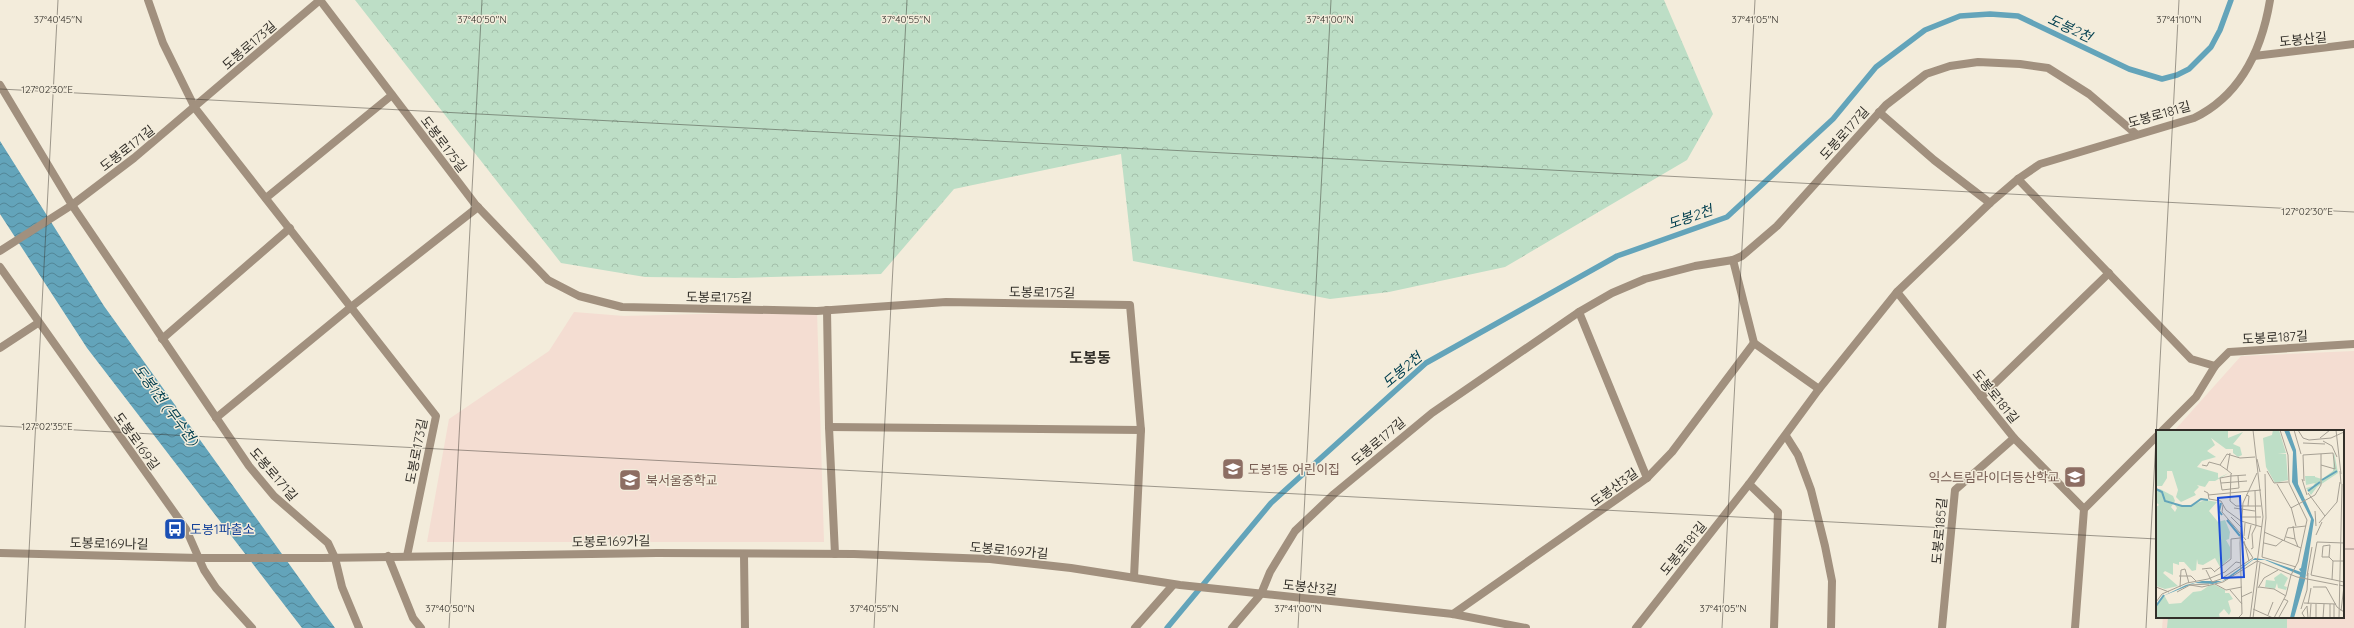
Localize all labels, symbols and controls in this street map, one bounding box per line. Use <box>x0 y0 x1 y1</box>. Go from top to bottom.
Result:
water label: 도봉2천 <box>2045 10 2096 46</box>
text: 37°40'45"N <box>34 13 82 26</box>
text: 37°40'50"N <box>457 13 507 26</box>
text: 37°40'55"N <box>882 13 930 26</box>
text: 37°41'00"N <box>1306 13 1354 26</box>
text: 37°41'05"N <box>1731 13 1779 26</box>
text: 37°41'10"N <box>2156 13 2202 26</box>
street label: 도봉로173길 <box>219 17 279 73</box>
street label: 도봉산길 <box>2278 29 2328 49</box>
text: 127°02'30"E <box>21 83 73 96</box>
street label: 도봉로181길 <box>2126 97 2192 131</box>
street label: 도봉로177길 <box>1816 103 1872 163</box>
street label: 도봉로175길 <box>418 113 470 175</box>
street label: 도봉로171길 <box>97 122 157 174</box>
water label: 도봉2천 <box>1665 201 1716 233</box>
text: 127°02'30"E <box>2281 205 2333 218</box>
street label: 도봉로175길 <box>1009 283 1075 301</box>
street label: 도봉로175길 <box>686 288 752 306</box>
street label: 도봉로187길 <box>2242 327 2308 347</box>
water label: 도봉2천 <box>1378 347 1426 392</box>
district label: 도봉동 <box>1069 348 1111 367</box>
water label: 도봉1천 (무수천) <box>130 361 203 450</box>
street label: 도봉로181길 <box>1969 366 2023 426</box>
street label: 도봉로169길 <box>111 409 163 473</box>
street label: 도봉로177길 <box>1348 414 1408 468</box>
street label: 도봉로173길 <box>402 417 430 485</box>
text: 127°02'35"E <box>21 420 73 433</box>
inset map <box>2156 430 2344 618</box>
street label: 도봉로171길 <box>247 444 301 504</box>
school or university icon: 도봉1동 어린이집 <box>1220 456 1246 482</box>
place label: 도봉1동 어린이집 <box>1248 461 1340 477</box>
street label: 도봉산3길 <box>1587 464 1641 510</box>
school or university icon: 익스트림라이더등산학교 <box>2062 464 2088 490</box>
school or university icon: 북서울중학교 <box>617 467 643 493</box>
place label: 익스트림라이더등산학교 <box>1928 469 2060 485</box>
place label: 북서울중학교 <box>646 472 718 488</box>
street label: 도봉로185길 <box>1928 497 1950 565</box>
bus stop icon: 도봉1파출소 <box>162 516 188 542</box>
street label: 도봉로181길 <box>1656 518 1710 578</box>
place label: 도봉1파출소 <box>190 521 255 537</box>
street label: 도봉로169가길 <box>571 532 651 550</box>
street label: 도봉로169나길 <box>69 534 149 552</box>
street label: 도봉로169가길 <box>969 539 1049 561</box>
street label: 도봉산3길 <box>1282 576 1338 598</box>
text: 37°40'50"N <box>425 602 475 615</box>
text: 37°40'55"N <box>850 602 898 615</box>
text: 37°41'00"N <box>1274 602 1322 615</box>
text: 37°41'05"N <box>1699 602 1747 615</box>

